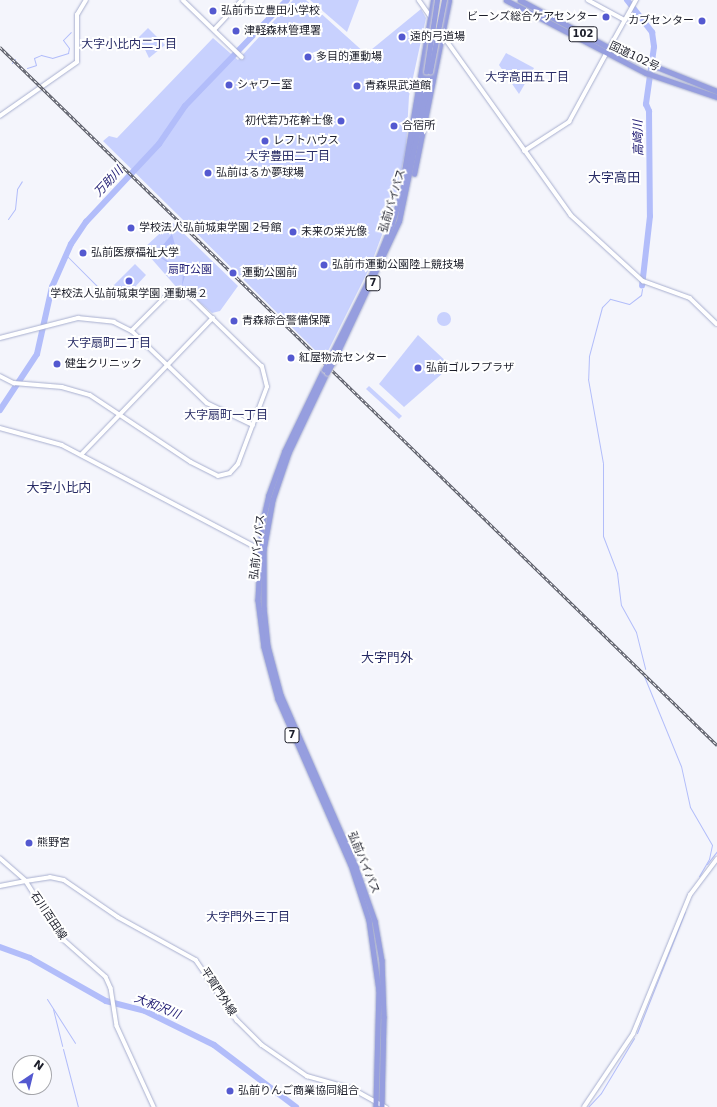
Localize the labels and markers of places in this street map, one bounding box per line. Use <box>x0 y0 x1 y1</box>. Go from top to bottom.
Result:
place label: 弘前市立豊田小学校 <box>221 4 320 18</box>
marker: 弘前市立豊田小学校 <box>208 6 218 16</box>
place label: ビーンズ総合ケアセンター <box>466 10 598 24</box>
marker: ビーンズ総合ケアセンター <box>601 12 611 22</box>
place label: カブセンター <box>628 14 694 28</box>
marker: カブセンター <box>697 16 707 26</box>
place label: 津軽森林管理署 <box>244 24 321 38</box>
marker: 津軽森林管理署 <box>231 26 241 36</box>
place label: 遠的弓道場 <box>410 30 465 44</box>
marker: 遠的弓道場 <box>397 32 407 42</box>
place label: 多目的運動場 <box>316 50 382 64</box>
marker: 多目的運動場 <box>303 52 313 62</box>
place label: シャワー室 <box>237 78 292 92</box>
place label: 青森県武道館 <box>365 79 431 93</box>
marker: シャワー室 <box>224 80 234 90</box>
marker: 青森県武道館 <box>352 81 362 91</box>
place label: 初代若乃花幹士像 <box>245 114 333 128</box>
marker: 初代若乃花幹士像 <box>336 116 346 126</box>
place label: 合宿所 <box>402 119 435 133</box>
marker: 合宿所 <box>389 121 399 131</box>
place label: レフトハウス <box>273 134 339 148</box>
marker: レフトハウス <box>260 136 270 146</box>
place label: 弘前はるか夢球場 <box>216 166 304 180</box>
marker: 弘前はるか夢球場 <box>203 168 213 178</box>
place label: 学校法人弘前城東学園 2号館 <box>139 221 281 235</box>
marker: 学校法人弘前城東学園 2号館 <box>126 223 136 233</box>
place label: 未来の栄光像 <box>301 225 367 239</box>
marker: 未来の栄光像 <box>288 227 298 237</box>
place label: 弘前医療福祉大学 <box>91 246 179 260</box>
marker: 弘前医療福祉大学 <box>78 248 88 258</box>
place label: 弘前市運動公園陸上競技場 <box>332 258 464 272</box>
marker: 弘前市運動公園陸上競技場 <box>319 260 329 270</box>
place label: 運動公園前 <box>242 266 297 280</box>
marker: 運動公園前 <box>227 267 239 279</box>
marker: 学校法人弘前城東学園 運動場２ <box>124 276 134 286</box>
place label: 学校法人弘前城東学園 運動場２ <box>50 287 208 301</box>
place label: 青森綜合警備保障 <box>242 314 330 328</box>
marker: 青森綜合警備保障 <box>229 316 239 326</box>
place label: 紅屋物流センター <box>299 351 387 365</box>
marker: 紅屋物流センター <box>286 353 296 363</box>
place label: 健生クリニック <box>65 357 142 371</box>
marker: 健生クリニック <box>52 359 62 369</box>
place label: 弘前ゴルフプラザ <box>426 361 514 375</box>
marker: 弘前ゴルフプラザ <box>413 363 423 373</box>
place label: 熊野宮 <box>37 836 70 850</box>
marker: 熊野宮 <box>24 838 34 848</box>
place label: 弘前りんご商業協同組合 <box>238 1084 359 1098</box>
marker: 弘前りんご商業協同組合 <box>225 1086 235 1096</box>

